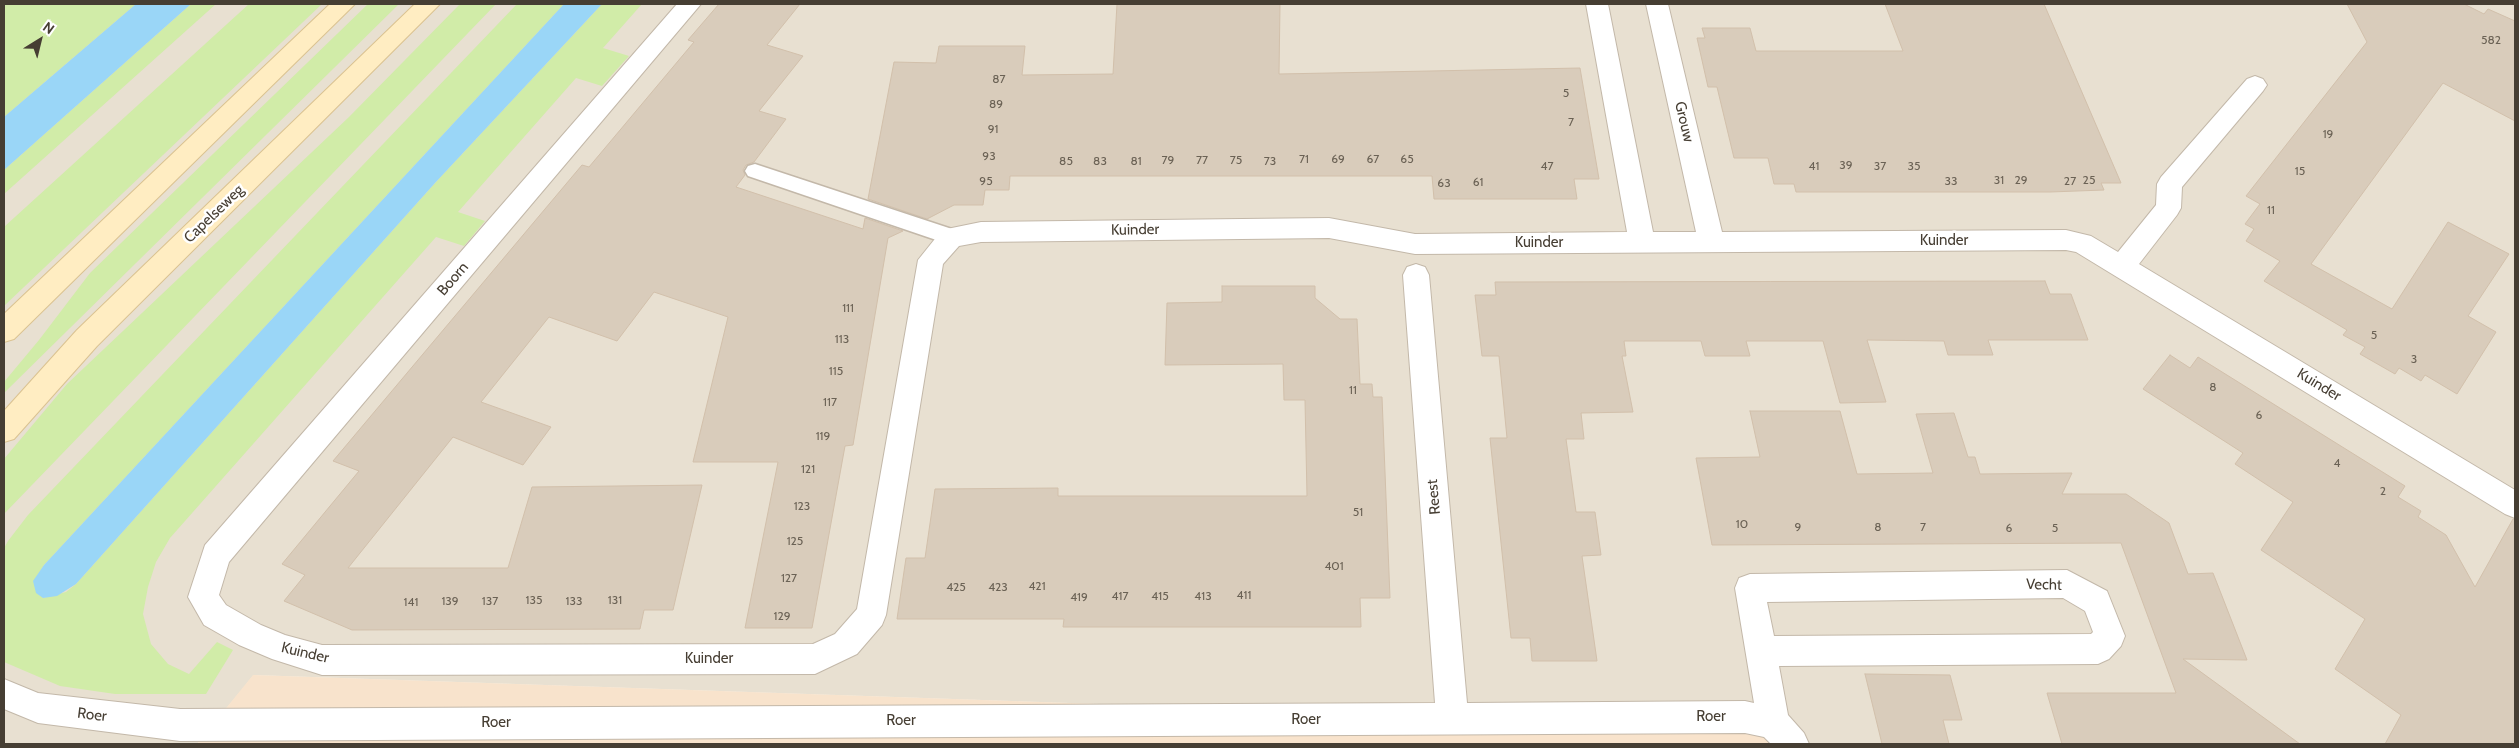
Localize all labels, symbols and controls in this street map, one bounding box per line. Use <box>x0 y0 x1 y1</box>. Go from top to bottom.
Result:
north arrow <box>15 15 65 65</box>
text: N <box>40 18 58 38</box>
house number: 582 <box>2481 33 2501 47</box>
house number: 87 <box>992 72 1006 86</box>
house number: 5 <box>1563 86 1569 100</box>
house number: 89 <box>989 97 1003 111</box>
street label: Grouw <box>1671 100 1697 144</box>
house number: 7 <box>1568 115 1574 129</box>
house number: 91 <box>988 122 998 136</box>
house number: 19 <box>2323 127 2333 141</box>
house number: 93 <box>982 149 996 163</box>
house number: 71 <box>1299 152 1309 166</box>
house number: 69 <box>1331 152 1345 166</box>
house number: 67 <box>1367 152 1379 166</box>
house number: 65 <box>1400 152 1414 166</box>
house number: 79 <box>1162 153 1174 167</box>
house number: 77 <box>1196 153 1208 167</box>
house number: 75 <box>1230 153 1242 167</box>
house number: 85 <box>1059 154 1073 168</box>
house number: 83 <box>1093 154 1107 168</box>
house number: 81 <box>1130 154 1142 168</box>
house number: 73 <box>1264 154 1276 168</box>
house number: 39 <box>1839 158 1853 172</box>
house number: 47 <box>1541 159 1553 173</box>
house number: 41 <box>1809 159 1819 173</box>
house number: 37 <box>1874 159 1886 173</box>
house number: 35 <box>1908 159 1920 173</box>
house number: 15 <box>2295 164 2305 178</box>
house number: 31 <box>1994 173 2004 187</box>
house number: 29 <box>2014 173 2028 187</box>
house number: 25 <box>2083 173 2095 187</box>
house number: 95 <box>979 174 993 188</box>
house number: 33 <box>1945 174 1957 188</box>
house number: 27 <box>2064 174 2076 188</box>
house number: 61 <box>1473 175 1483 189</box>
house number: 63 <box>1437 176 1451 190</box>
street label: Capelseweg <box>180 181 248 247</box>
house number: 11 <box>2267 203 2275 217</box>
street label: Kuinder <box>1111 221 1159 239</box>
street label: Kuinder <box>1920 232 1968 250</box>
street label: Kuinder <box>1515 234 1563 252</box>
street label: Boorn <box>434 259 472 299</box>
house number: 111 <box>842 301 854 315</box>
house number: 5 <box>2371 328 2377 342</box>
house number: 113 <box>835 332 849 346</box>
house number: 3 <box>2411 352 2417 366</box>
house number: 115 <box>829 364 843 378</box>
street label: Kuinder <box>2294 365 2344 405</box>
house number: 8 <box>2209 380 2217 394</box>
house number: 11 <box>1349 383 1357 397</box>
house number: 117 <box>823 395 837 409</box>
house number: 6 <box>2256 408 2262 422</box>
house number: 119 <box>816 429 830 443</box>
house number: 4 <box>2334 456 2340 470</box>
house number: 121 <box>801 462 815 476</box>
street label: Reest <box>1423 479 1445 515</box>
house number: 2 <box>2380 484 2386 498</box>
house number: 123 <box>794 499 810 513</box>
house number: 51 <box>1353 505 1363 519</box>
house number: 10 <box>1736 517 1748 531</box>
house number: 9 <box>1795 520 1801 534</box>
house number: 8 <box>1874 520 1882 534</box>
house number: 7 <box>1920 520 1926 534</box>
house number: 6 <box>2006 521 2012 535</box>
house number: 5 <box>2052 521 2058 535</box>
house number: 125 <box>787 534 803 548</box>
house number: 401 <box>1324 559 1344 573</box>
house number: 127 <box>781 571 797 585</box>
street label: Vecht <box>2026 576 2062 594</box>
house number: 421 <box>1028 579 1046 593</box>
house number: 425 <box>946 580 966 594</box>
house number: 423 <box>988 580 1008 594</box>
house number: 411 <box>1237 588 1251 602</box>
house number: 417 <box>1112 589 1128 603</box>
house number: 415 <box>1151 589 1169 603</box>
house number: 413 <box>1194 589 1212 603</box>
house number: 419 <box>1070 590 1088 604</box>
house number: 135 <box>526 593 542 607</box>
house number: 131 <box>608 593 622 607</box>
house number: 139 <box>441 594 459 608</box>
house number: 137 <box>482 594 498 608</box>
house number: 133 <box>566 594 582 608</box>
house number: 141 <box>404 595 418 609</box>
house number: 129 <box>773 609 791 623</box>
street label: Kuinder <box>279 639 331 667</box>
street label: Kuinder <box>685 650 733 668</box>
street label: Roer <box>76 704 108 726</box>
street label: Roer <box>1696 708 1726 726</box>
street label: Roer <box>1291 711 1321 729</box>
street label: Roer <box>886 712 916 730</box>
street label: Roer <box>481 714 511 732</box>

